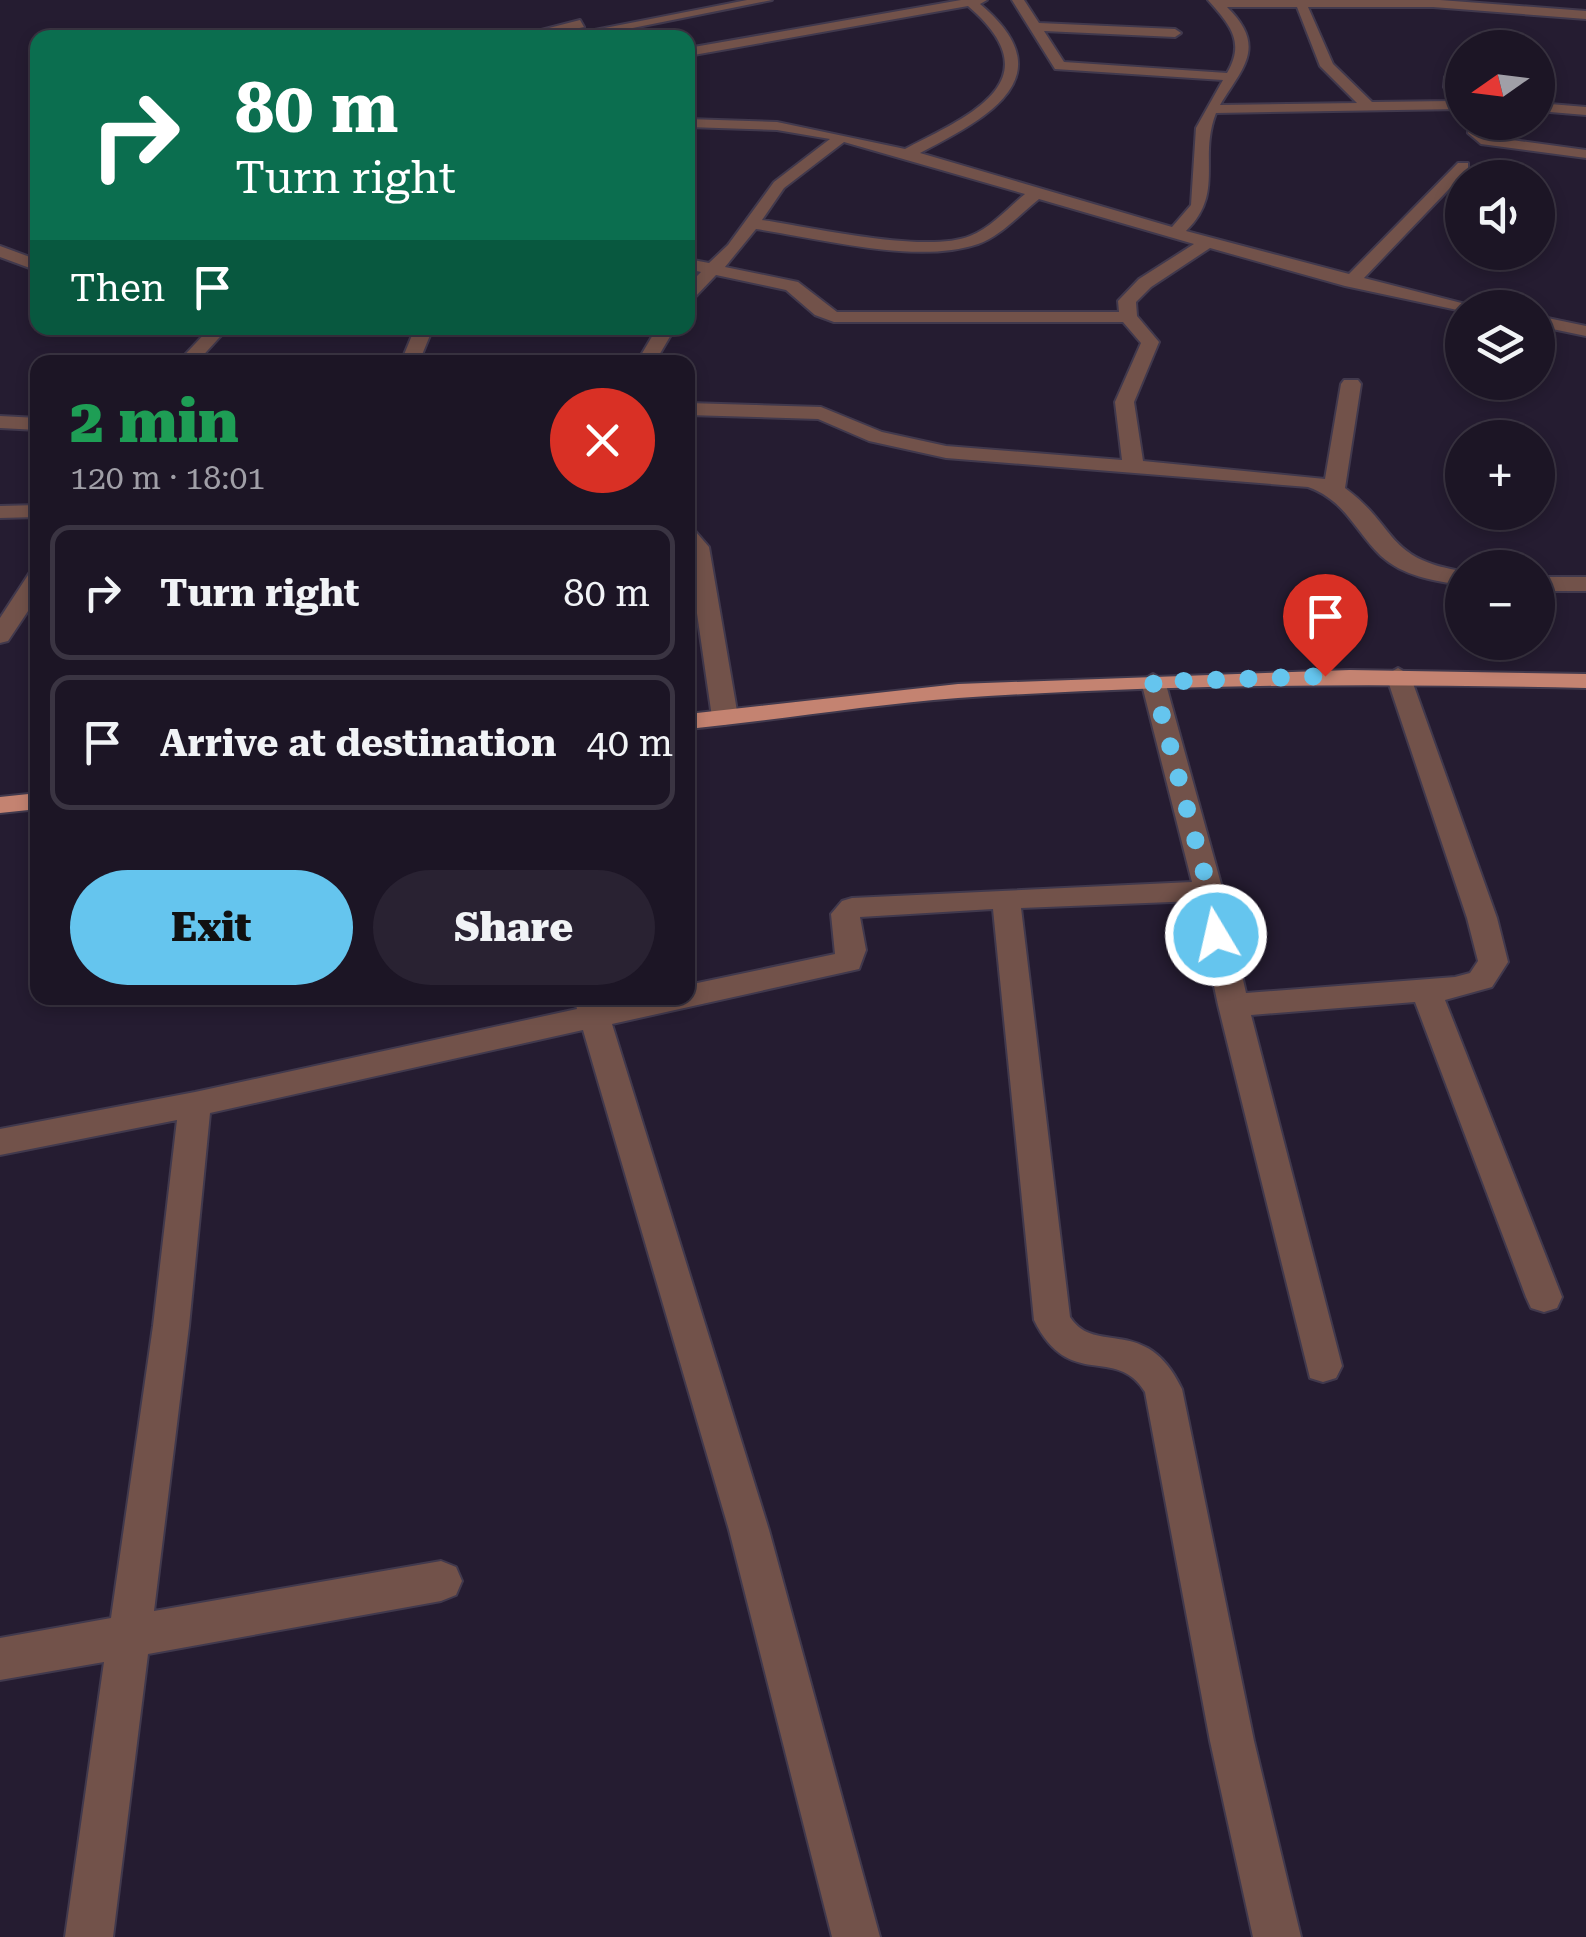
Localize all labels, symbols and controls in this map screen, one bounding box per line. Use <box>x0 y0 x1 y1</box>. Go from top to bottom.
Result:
north arrow <box>1445 30 1555 140</box>
map controls <box>1445 30 1555 660</box>
text: 80 m <box>235 67 399 149</box>
icon: right <box>70 70 200 200</box>
text: Turn right <box>235 151 456 204</box>
button: sound <box>1445 160 1555 270</box>
icon: arrive <box>185 260 240 315</box>
text: Then <box>70 266 165 310</box>
button: layers <box>1445 290 1555 400</box>
text: 2 min <box>70 386 239 457</box>
button: close <box>550 388 655 493</box>
button: + <box>1445 420 1555 530</box>
text: 120 m · 18:01 <box>70 459 265 497</box>
button: − <box>1445 550 1555 660</box>
icon: right <box>75 565 130 620</box>
text: Turn right <box>160 571 359 615</box>
text: 80 m <box>563 571 650 615</box>
pin <box>1283 574 1368 677</box>
icon: arrive <box>1298 589 1353 644</box>
icon: arrive <box>75 715 130 770</box>
text: Arrive at destination <box>160 721 556 765</box>
text: 40 m <box>586 721 673 765</box>
button: Exit <box>70 870 353 985</box>
button: Share <box>373 870 655 985</box>
position arrow <box>1164 883 1268 987</box>

